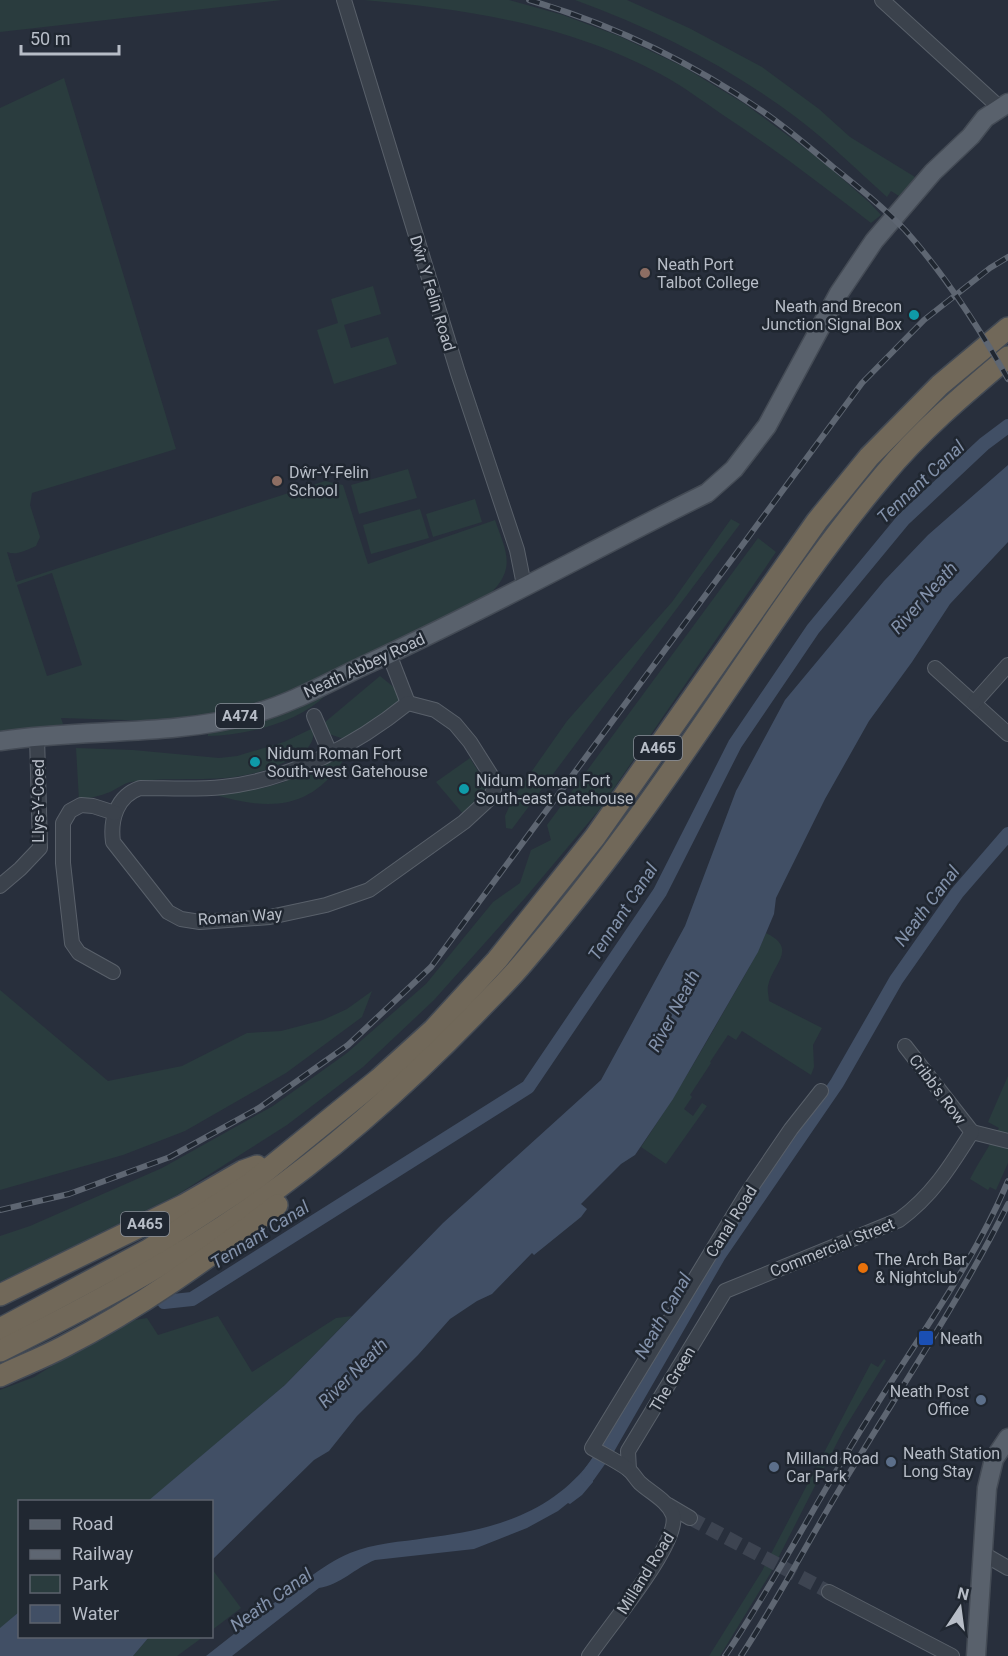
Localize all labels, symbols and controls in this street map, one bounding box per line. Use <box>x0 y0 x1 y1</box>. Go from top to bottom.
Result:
scale bar <box>21 18 118 56</box>
text: 50 m <box>30 28 70 49</box>
street label: Dŵr Y Felin Road <box>406 233 459 353</box>
place label: Neath Port Talbot College <box>657 255 759 292</box>
marker: Neath Port Talbot College <box>638 266 652 280</box>
place label: Neath and Brecon Junction Signal Box <box>761 297 902 334</box>
marker: Neath and Brecon Junction Signal Box <box>907 308 921 322</box>
water label: Tennant Canal <box>873 435 969 527</box>
place label: Dŵr-Y-Felin School <box>289 463 369 500</box>
marker: Dŵr-Y-Felin School <box>270 474 284 488</box>
water label: River Neath <box>886 557 961 638</box>
street label: Neath Abbey Road <box>301 629 428 702</box>
road number: A474 <box>216 704 264 728</box>
road number: A465 <box>634 736 682 760</box>
place label: Nidum Roman Fort South-west Gatehouse <box>267 744 428 781</box>
marker: Nidum Roman Fort South-west Gatehouse <box>248 755 262 769</box>
street label: Llys-Y-Coed <box>29 759 48 843</box>
place label: Nidum Roman Fort South-east Gatehouse <box>476 771 633 808</box>
marker: Nidum Roman Fort South-east Gatehouse <box>457 782 471 796</box>
water label: Tennant Canal <box>583 859 662 964</box>
water label: Neath Canal <box>890 861 964 950</box>
street label: Roman Way <box>197 904 283 929</box>
water label: River Neath <box>643 966 704 1055</box>
street label: Cribb's Row <box>905 1050 970 1128</box>
street label: Canal Road <box>702 1182 761 1261</box>
water label: Tennant Canal <box>207 1196 313 1273</box>
road number: A465 <box>121 1212 169 1236</box>
street label: Commercial Street <box>767 1214 897 1281</box>
place label: The Arch Bar & Nightclub <box>875 1250 967 1287</box>
marker: The Arch Bar & Nightclub <box>856 1261 870 1275</box>
water label: Neath Canal <box>630 1269 696 1362</box>
marker: Neath <box>917 1329 935 1347</box>
place label: Neath <box>940 1329 983 1348</box>
water label: River Neath <box>314 1334 392 1412</box>
street label: The Green <box>646 1343 699 1415</box>
place label: Neath Post Office <box>890 1382 969 1419</box>
marker: Neath Post Office <box>974 1393 988 1407</box>
place label: Neath Station Long Stay <box>903 1444 1000 1481</box>
place label: Milland Road Car Park <box>786 1449 879 1486</box>
marker: Neath Station Long Stay <box>884 1455 898 1469</box>
marker: Milland Road Car Park <box>767 1460 781 1474</box>
legend <box>18 1500 213 1638</box>
text: Road <box>72 1513 113 1534</box>
street label: Milland Road <box>613 1529 678 1618</box>
text: Railway <box>72 1543 134 1564</box>
water label: Neath Canal <box>226 1563 316 1635</box>
text: Park <box>72 1573 109 1594</box>
north arrow <box>930 1578 990 1638</box>
text: N <box>956 1583 971 1604</box>
text: Water <box>72 1603 119 1624</box>

